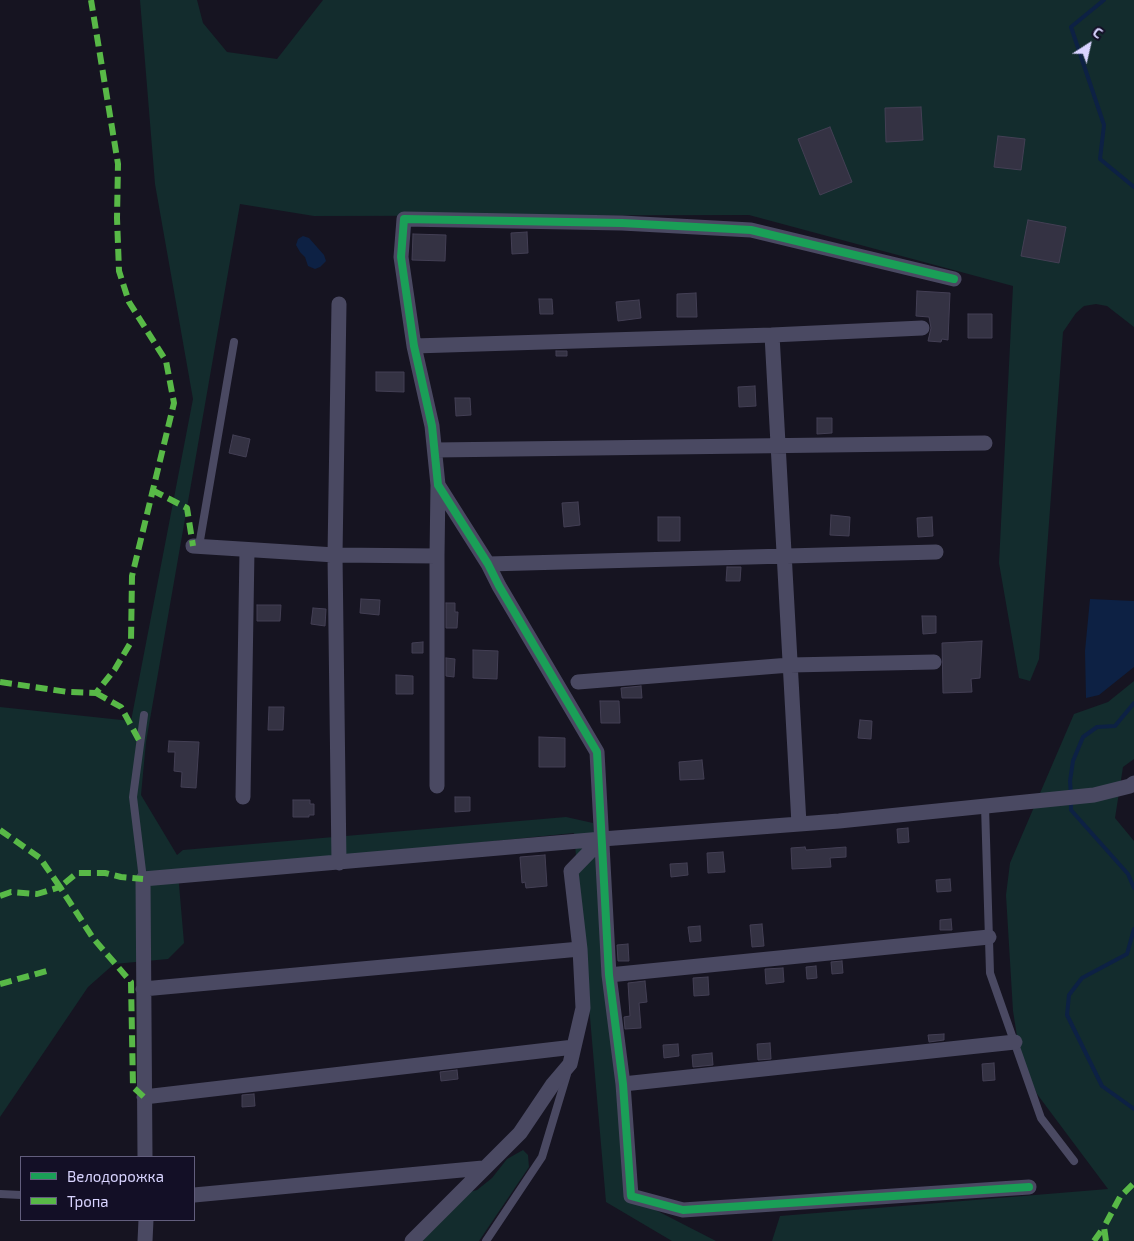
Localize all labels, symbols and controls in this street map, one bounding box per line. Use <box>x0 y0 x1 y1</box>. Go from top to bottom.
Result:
north arrow <box>1064 20 1114 70</box>
text: С <box>1090 23 1106 42</box>
legend <box>20 1156 195 1221</box>
text: Велодорожка <box>67 1167 164 1185</box>
text: Тропа <box>67 1192 109 1210</box>

